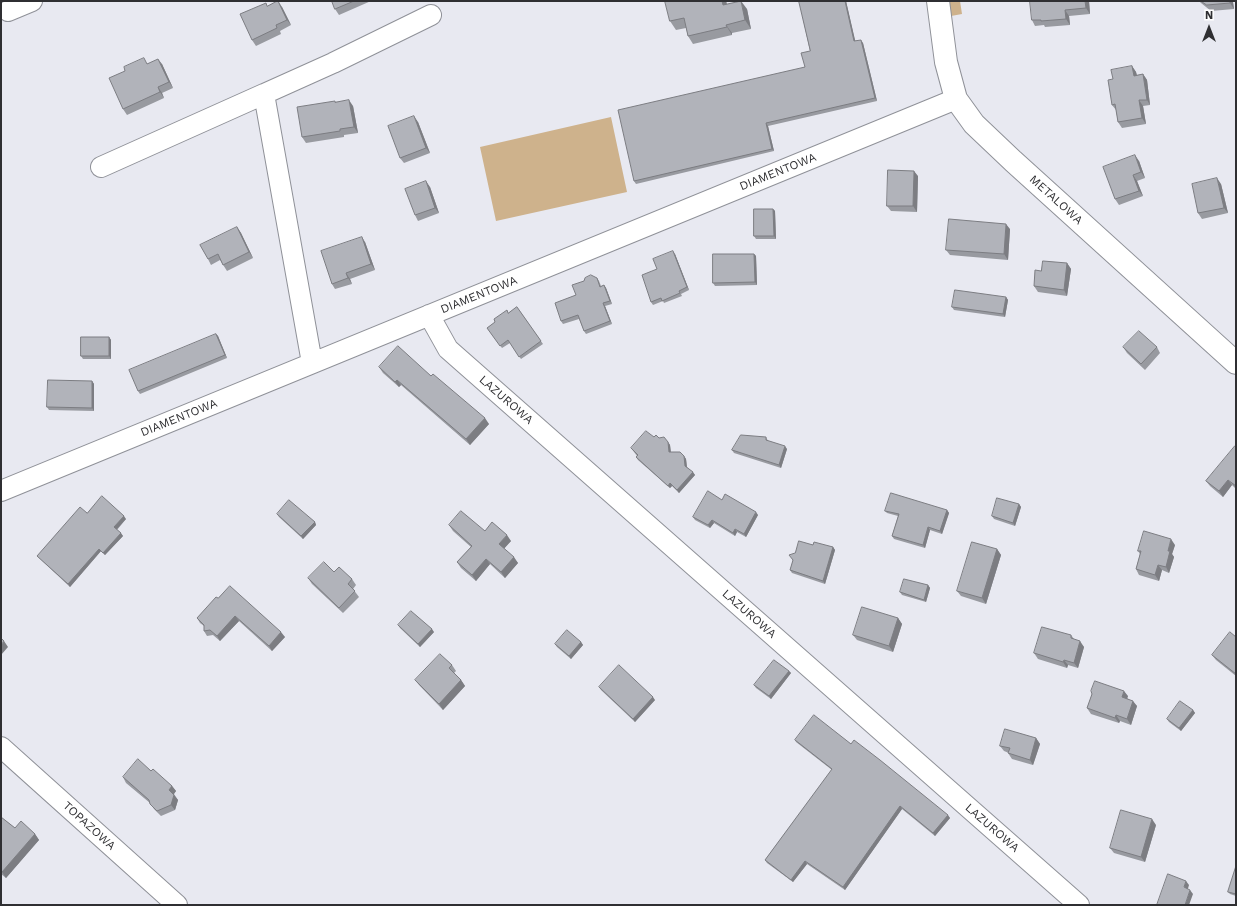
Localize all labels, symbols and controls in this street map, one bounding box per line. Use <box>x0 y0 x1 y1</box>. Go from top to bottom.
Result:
north arrow <box>1189 8 1229 48</box>
text: N <box>1205 9 1213 22</box>
street label: DIAMENTOWA <box>737 150 819 194</box>
street label: METALOWA <box>1026 172 1086 228</box>
street label: DIAMENTOWA <box>438 273 520 317</box>
street label: LAZUROWA <box>476 373 536 427</box>
street label: DIAMENTOWA <box>138 396 220 440</box>
street label: LAZUROWA <box>719 587 779 641</box>
street label: TOPAZOWA <box>60 799 118 853</box>
street label: LAZUROWA <box>962 801 1022 855</box>

